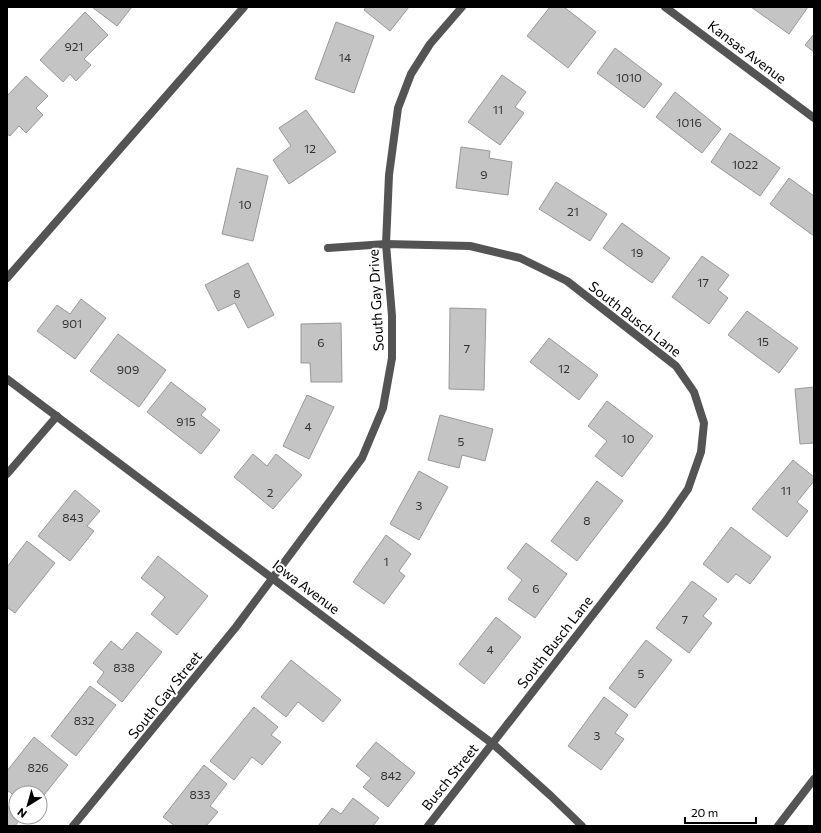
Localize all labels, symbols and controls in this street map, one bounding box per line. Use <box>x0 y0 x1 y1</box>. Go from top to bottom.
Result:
street label: Kansas Avenue <box>705 16 790 87</box>
house number: 921 <box>64 39 84 53</box>
house number: 14 <box>339 50 351 64</box>
house number: 1010 <box>616 70 642 84</box>
house number: 11 <box>493 102 503 116</box>
house number: 1016 <box>676 115 702 129</box>
house number: 12 <box>304 141 316 155</box>
house number: 1022 <box>732 157 758 171</box>
house number: 9 <box>480 167 488 181</box>
house number: 10 <box>239 197 252 211</box>
house number: 21 <box>567 204 579 218</box>
house number: 19 <box>631 245 643 259</box>
street label: South Gay Drive <box>364 249 387 351</box>
house number: 17 <box>697 275 709 289</box>
street label: South Busch Lane <box>586 277 685 360</box>
house number: 8 <box>233 286 241 300</box>
house number: 901 <box>62 316 82 330</box>
house number: 15 <box>757 334 769 348</box>
house number: 6 <box>317 335 325 349</box>
house number: 7 <box>464 341 470 355</box>
house number: 12 <box>558 361 570 375</box>
house number: 909 <box>117 362 139 376</box>
house number: 915 <box>176 414 196 428</box>
house number: 4 <box>304 419 312 433</box>
house number: 10 <box>622 431 635 445</box>
house number: 5 <box>458 434 465 448</box>
house number: 11 <box>781 483 791 497</box>
house number: 2 <box>267 485 274 499</box>
house number: 3 <box>416 498 423 512</box>
house number: 843 <box>62 510 84 524</box>
house number: 8 <box>583 513 591 527</box>
house number: 1 <box>383 554 389 568</box>
street label: Iowa Avenue <box>269 556 343 617</box>
house number: 6 <box>532 581 540 595</box>
street label: South Busch Lane <box>513 592 596 691</box>
house number: 7 <box>682 612 688 626</box>
house number: 4 <box>486 642 494 656</box>
street label: South Gay Street <box>124 647 205 742</box>
house number: 838 <box>113 660 135 674</box>
house number: 5 <box>638 666 645 680</box>
house number: 832 <box>74 713 95 727</box>
house number: 3 <box>594 728 601 742</box>
street label: Busch Street <box>418 740 482 813</box>
house number: 826 <box>27 760 49 774</box>
house number: 842 <box>381 768 402 782</box>
north arrow <box>8 785 48 825</box>
house number: 833 <box>190 787 211 801</box>
scale bar <box>685 799 756 825</box>
text: 20 m <box>691 805 718 819</box>
text: N <box>14 806 29 821</box>

